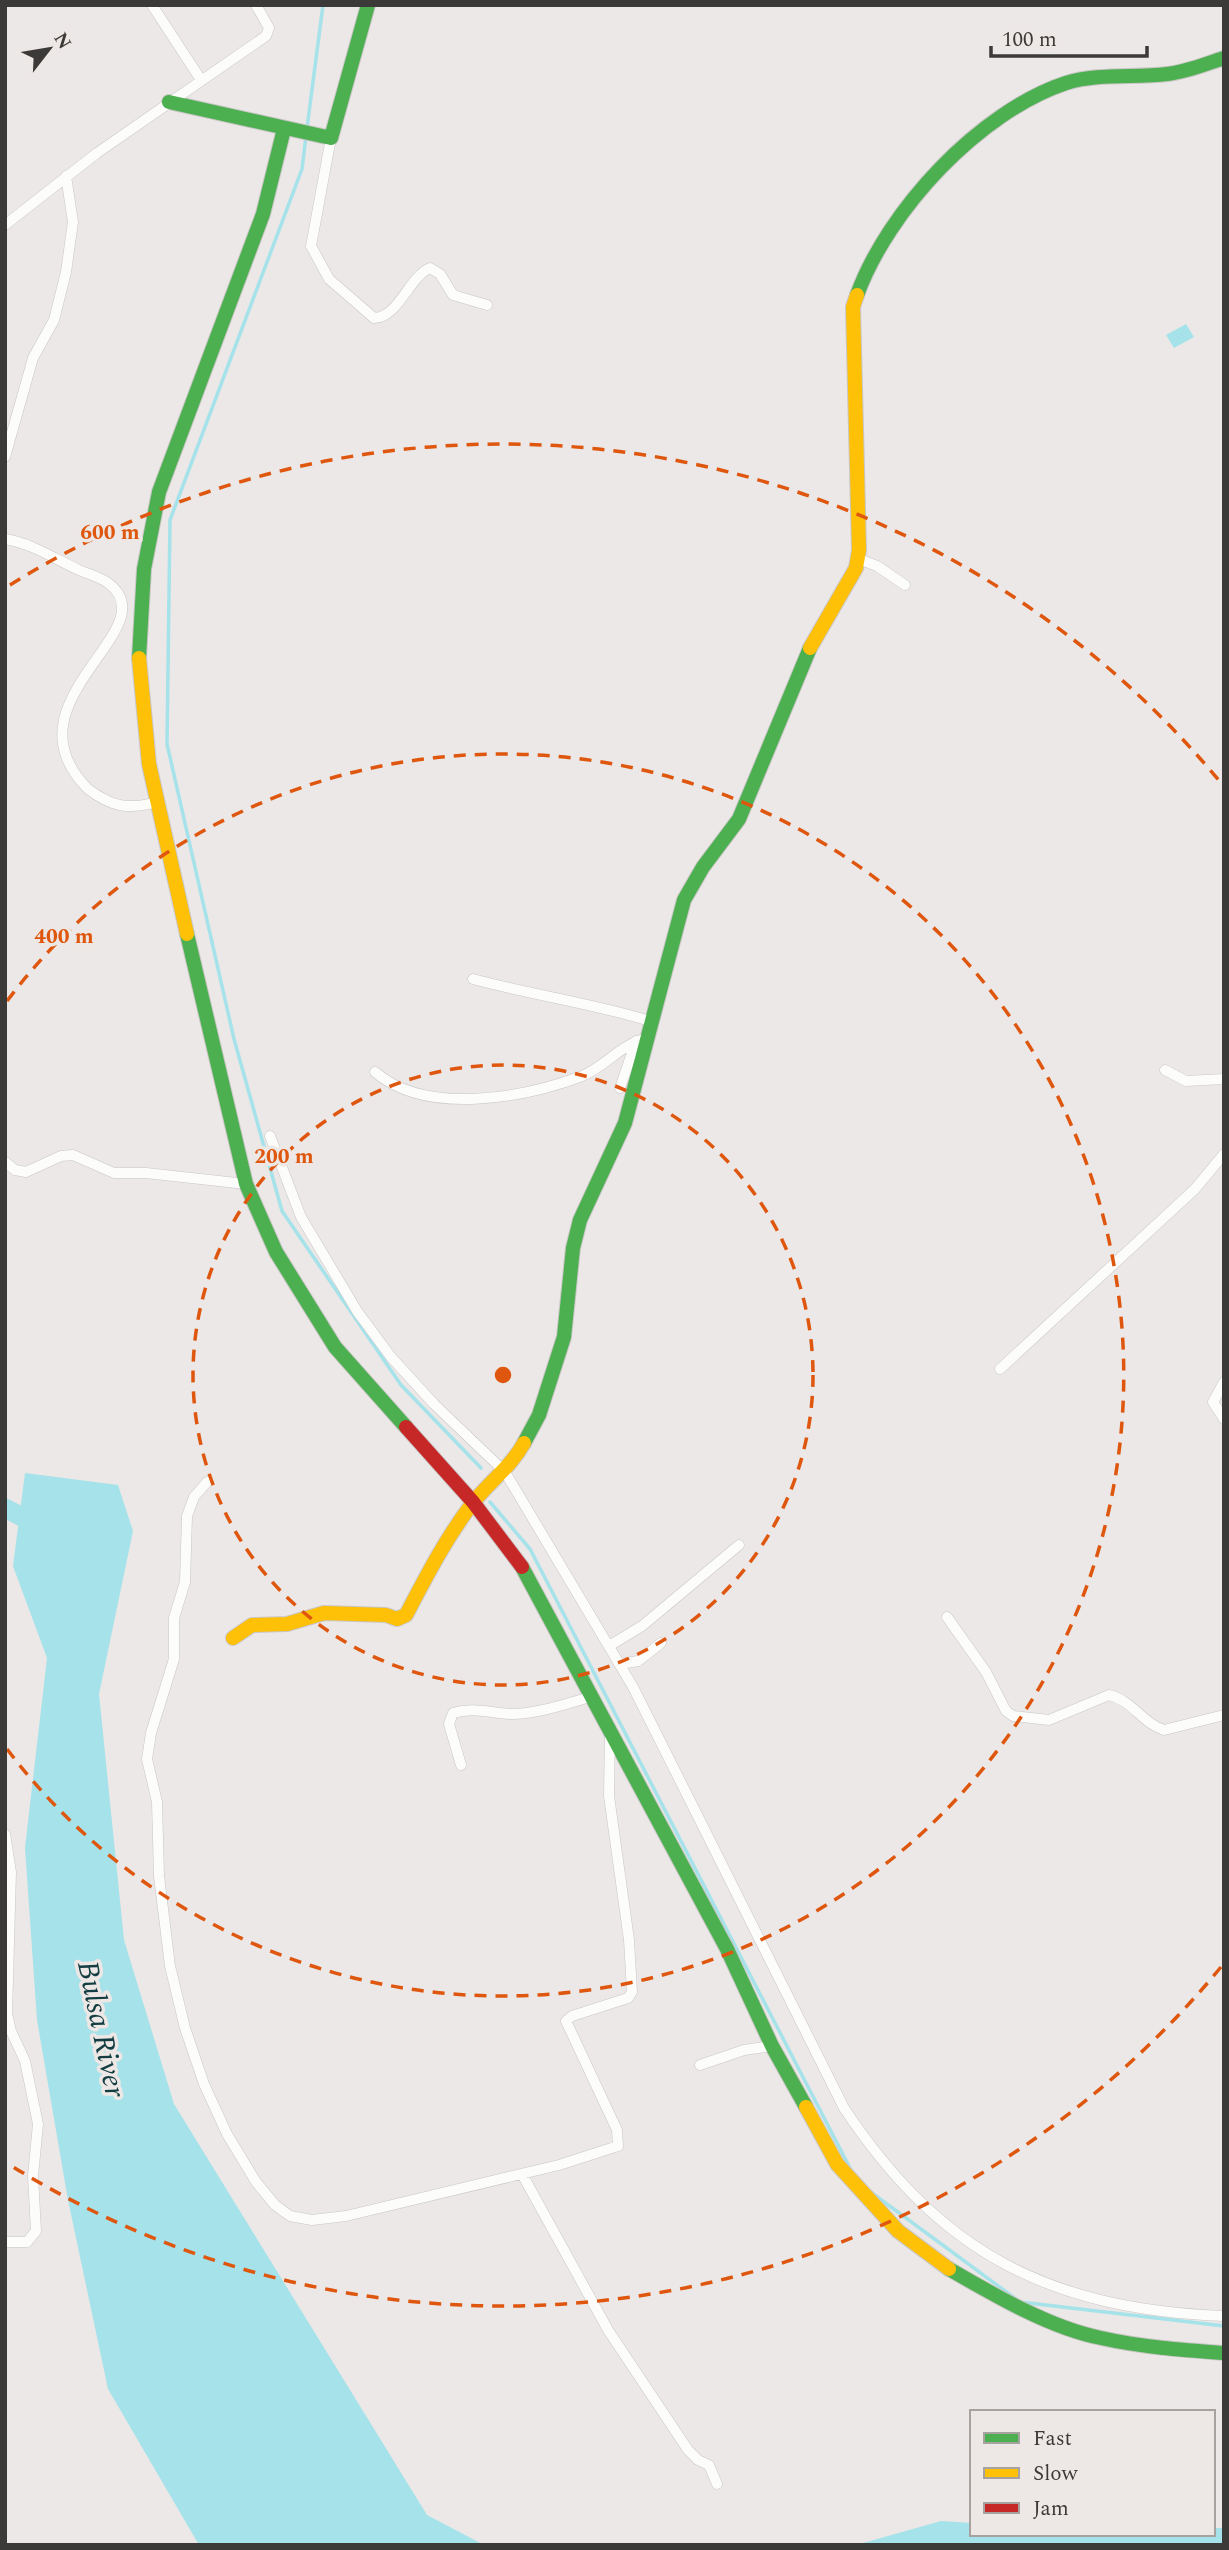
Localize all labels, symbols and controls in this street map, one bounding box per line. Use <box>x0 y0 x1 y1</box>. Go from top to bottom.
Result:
north arrow <box>14 14 84 84</box>
scale bar <box>991 14 1147 58</box>
text: 100 m <box>1002 24 1057 56</box>
text: N <box>46 27 79 55</box>
text: 600 m <box>80 517 140 549</box>
text: 400 m <box>34 921 94 953</box>
text: 200 m <box>254 1141 314 1173</box>
centre of rings <box>491 1363 515 1387</box>
water label: Bulsa River <box>64 1956 138 2102</box>
legend <box>970 2410 1215 2536</box>
text: Fast <box>1033 2423 1072 2455</box>
text: Slow <box>1033 2458 1079 2490</box>
text: Jam <box>1033 2493 1069 2525</box>

